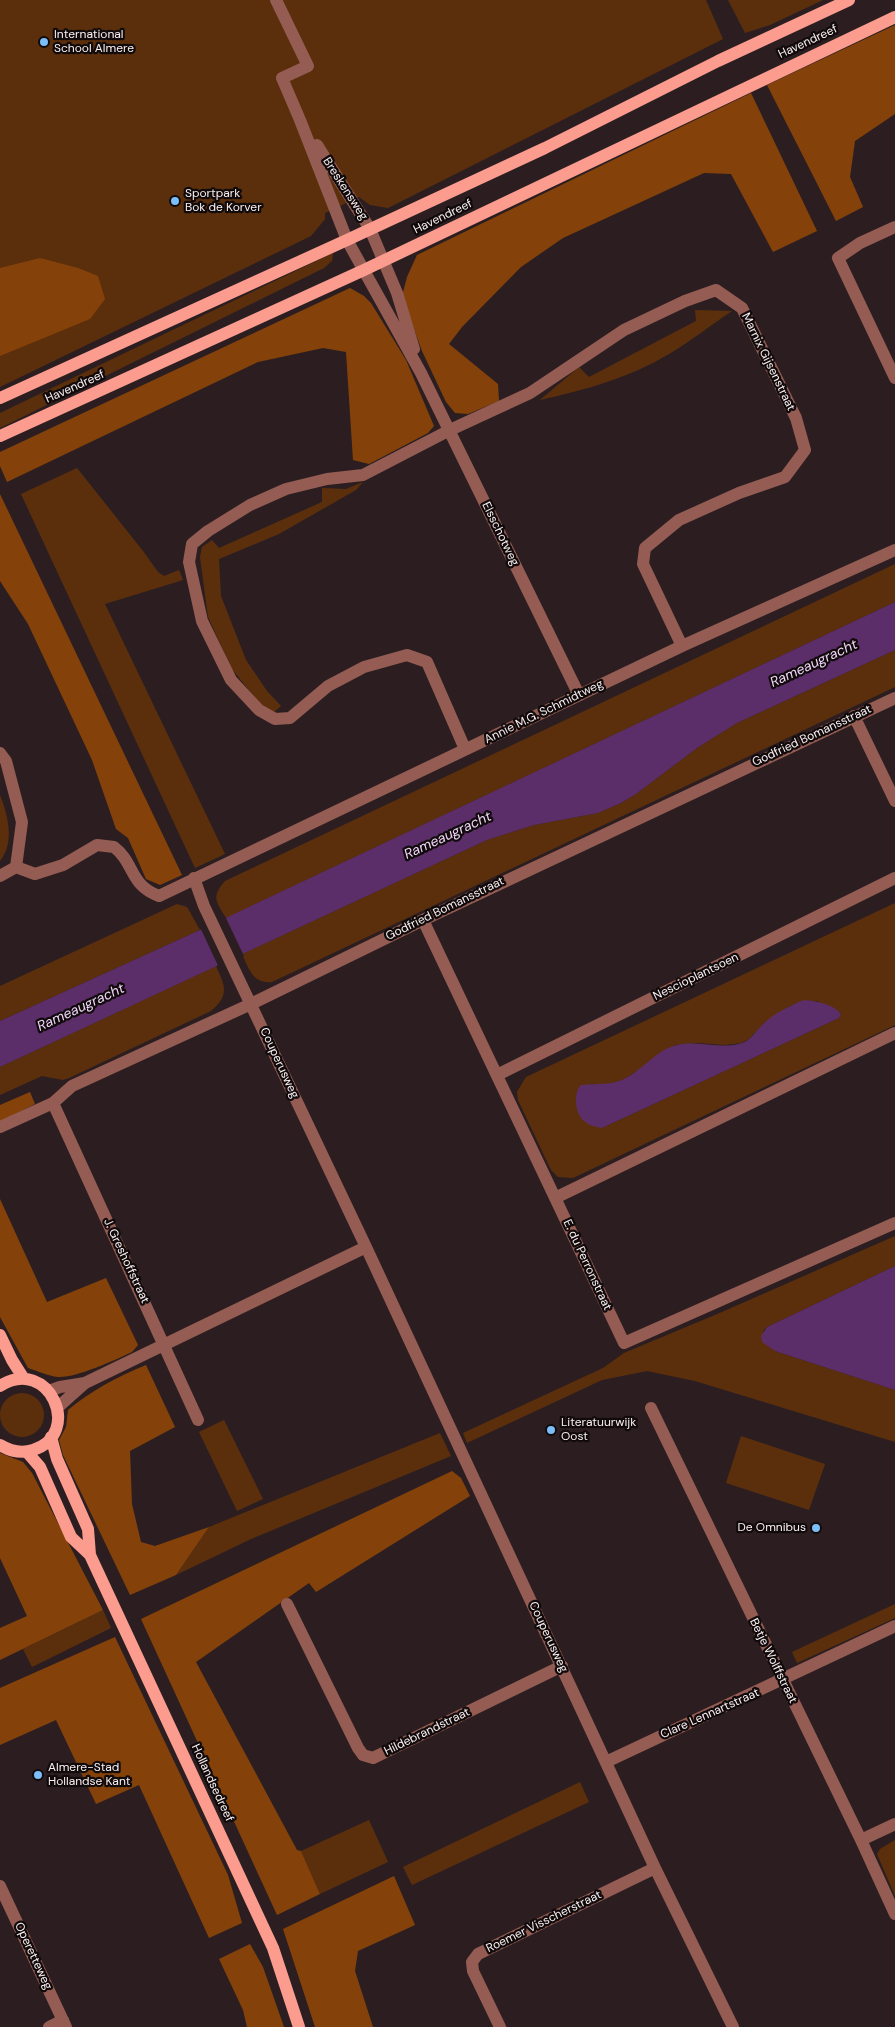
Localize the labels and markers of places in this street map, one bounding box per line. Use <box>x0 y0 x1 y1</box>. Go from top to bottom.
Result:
place label: International School Almere <box>54 28 134 56</box>
marker: International School Almere <box>38 36 50 48</box>
place label: Sportpark Bok de Korver <box>185 187 262 215</box>
marker: Sportpark Bok de Korver <box>169 195 181 207</box>
place label: Literatuurwijk Oost <box>561 1416 636 1444</box>
marker: Literatuurwijk Oost <box>545 1424 557 1436</box>
place label: De Omnibus <box>738 1521 806 1535</box>
marker: De Omnibus <box>810 1522 822 1534</box>
place label: Almere-Stad Hollandse Kant <box>48 1761 130 1789</box>
marker: Almere-Stad Hollandse Kant <box>32 1769 44 1781</box>

